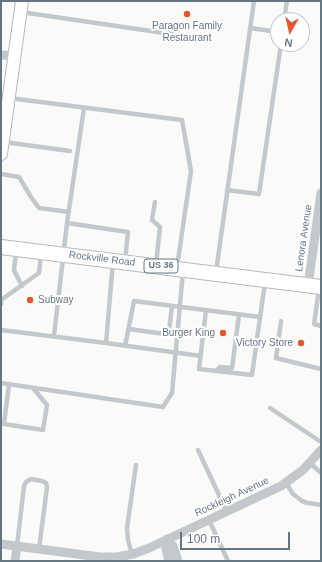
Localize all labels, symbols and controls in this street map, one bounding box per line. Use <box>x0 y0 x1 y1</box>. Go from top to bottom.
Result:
marker: Paragon Family Restaurant <box>182 9 192 19</box>
north arrow <box>270 12 310 52</box>
place label: Paragon Family Restaurant <box>152 20 222 44</box>
text: N <box>284 36 293 49</box>
street label: Lenora Avenue <box>293 204 315 272</box>
street label: Rockville Road <box>68 249 136 269</box>
road number: US 36 <box>144 259 178 273</box>
place label: Subway <box>38 294 74 306</box>
marker: Subway <box>25 295 35 305</box>
place label: Burger King <box>162 327 215 339</box>
marker: Burger King <box>218 328 228 338</box>
place label: Victory Store <box>236 337 293 349</box>
marker: Victory Store <box>296 338 306 348</box>
street label: Rockleigh Avenue <box>193 475 271 519</box>
scale bar <box>182 524 292 550</box>
text: 100 m <box>187 532 220 546</box>

